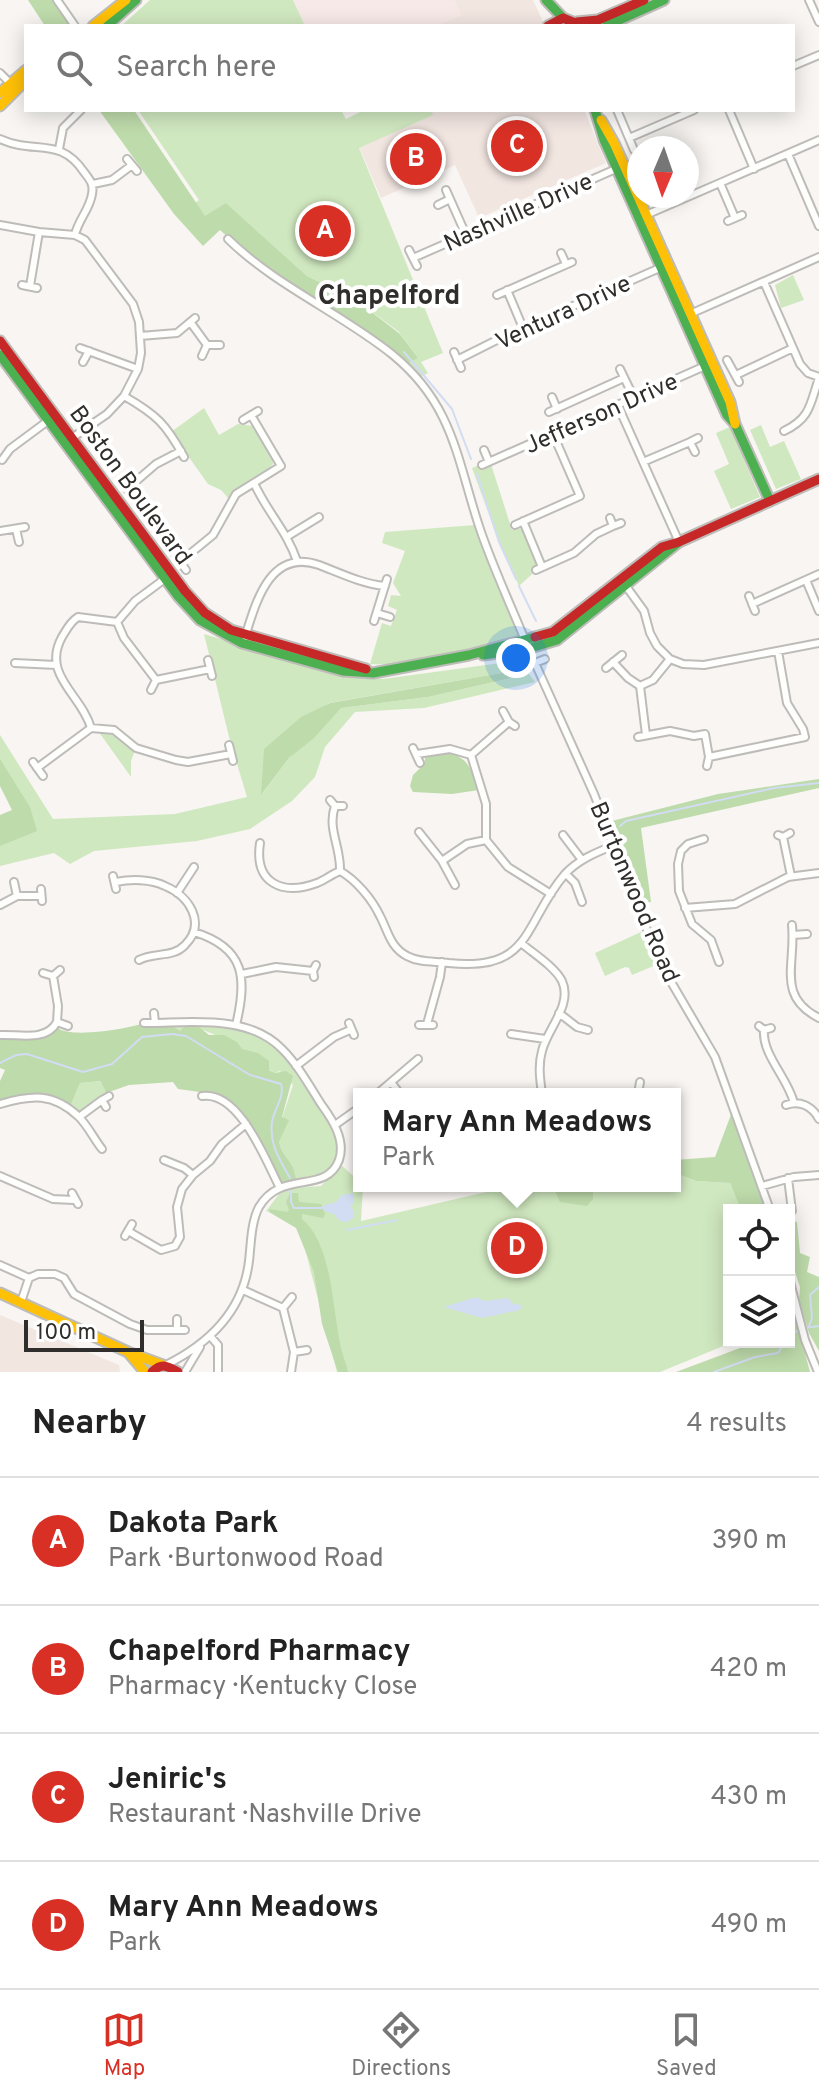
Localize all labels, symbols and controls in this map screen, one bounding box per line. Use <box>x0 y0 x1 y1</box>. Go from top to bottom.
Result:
search box <box>24 24 795 112</box>
icon: search <box>52 46 96 90</box>
text: Search here <box>116 50 276 87</box>
pin: C <box>491 116 543 176</box>
pin: B <box>390 129 442 189</box>
north arrow <box>627 136 699 208</box>
street label: Nashville Drive <box>440 168 598 260</box>
pin: A <box>299 201 351 261</box>
street label: Ventura Drive <box>491 269 636 358</box>
district label: Chapelford <box>318 279 460 315</box>
street label: Jefferson Drive <box>520 368 683 462</box>
street label: Boston Boulevard <box>61 401 197 572</box>
your location <box>496 638 536 678</box>
street label: Burtonwood Road <box>582 798 685 988</box>
popup <box>353 1088 681 1192</box>
text: Mary Ann Meadows <box>382 1105 652 1142</box>
text: Park <box>382 1142 435 1175</box>
map controls <box>723 1204 795 1348</box>
button: locate <box>723 1204 795 1276</box>
pin: D <box>491 1218 543 1278</box>
button: layers <box>723 1276 795 1348</box>
scale bar <box>24 1316 144 1352</box>
text: 100 m <box>36 1320 96 1347</box>
text: Nearby <box>32 1403 147 1446</box>
text: 4 results <box>686 1408 787 1441</box>
text: Dakota Park <box>108 1506 279 1543</box>
text: A <box>49 1525 67 1558</box>
text: 390 m <box>712 1525 787 1558</box>
text: Park · Burtonwood Road <box>108 1543 384 1576</box>
text: Chapelford Pharmacy <box>108 1634 410 1671</box>
text: B <box>49 1653 67 1686</box>
text: 420 m <box>710 1653 787 1686</box>
text: Pharmacy · Kentucky Close <box>108 1671 417 1704</box>
text: Jeniric's <box>108 1762 227 1799</box>
text: C <box>50 1781 66 1814</box>
text: 430 m <box>711 1781 787 1814</box>
text: Restaurant · Nashville Drive <box>108 1799 422 1832</box>
text: Mary Ann Meadows <box>108 1890 379 1927</box>
text: D <box>49 1909 67 1942</box>
text: 490 m <box>711 1909 787 1942</box>
text: Park <box>108 1927 162 1960</box>
tab: Map <box>102 2008 146 2083</box>
tab: Directions <box>351 2008 451 2083</box>
tab: Saved <box>656 2008 717 2083</box>

